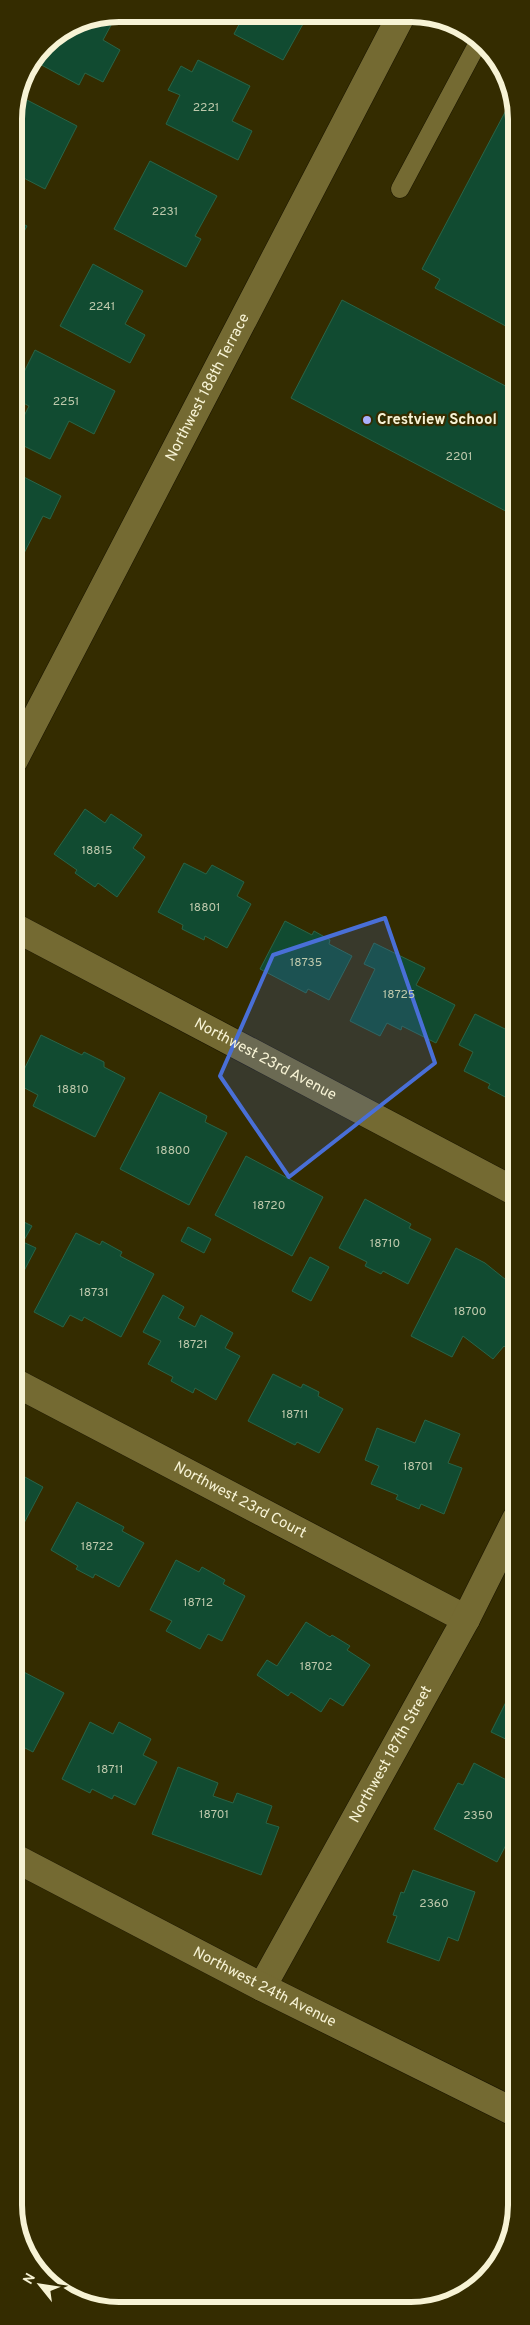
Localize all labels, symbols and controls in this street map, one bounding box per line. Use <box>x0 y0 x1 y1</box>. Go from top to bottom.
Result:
house number: 2221 <box>193 100 219 116</box>
house number: 2231 <box>152 204 178 220</box>
house number: 2241 <box>89 299 115 315</box>
street label: Northwest 188th Terrace <box>161 310 254 465</box>
house number: 2251 <box>53 394 79 410</box>
place label: Crestview School <box>377 411 497 430</box>
marker: Crestview School <box>361 414 373 426</box>
house number: 2201 <box>446 449 472 465</box>
house number: 18815 <box>81 843 113 859</box>
house number: 18801 <box>189 900 221 916</box>
house number: 18735 <box>290 955 322 971</box>
house number: 18725 <box>383 987 415 1003</box>
street label: Northwest 23rd Avenue <box>191 1014 340 1105</box>
house number: 18810 <box>57 1082 89 1098</box>
house number: 18800 <box>156 1143 190 1159</box>
house number: 18720 <box>253 1198 285 1214</box>
house number: 18710 <box>370 1236 400 1252</box>
house number: 18731 <box>79 1285 109 1301</box>
house number: 18700 <box>454 1304 486 1320</box>
house number: 18721 <box>178 1337 208 1353</box>
house number: 18711 <box>281 1407 309 1423</box>
street label: Northwest 23rd Court <box>170 1458 310 1543</box>
house number: 18701 <box>403 1459 433 1475</box>
house number: 18722 <box>81 1539 113 1555</box>
house number: 18712 <box>183 1595 213 1611</box>
house number: 18702 <box>300 1659 332 1675</box>
street label: Northwest 187th Street <box>345 1682 437 1826</box>
house number: 18711 <box>96 1762 124 1778</box>
house number: 18701 <box>199 1807 229 1823</box>
house number: 2350 <box>463 1808 493 1824</box>
house number: 2360 <box>419 1896 449 1912</box>
street label: Northwest 24th Avenue <box>189 1943 339 2032</box>
north arrow <box>15 2260 65 2310</box>
text: N <box>20 2271 40 2288</box>

